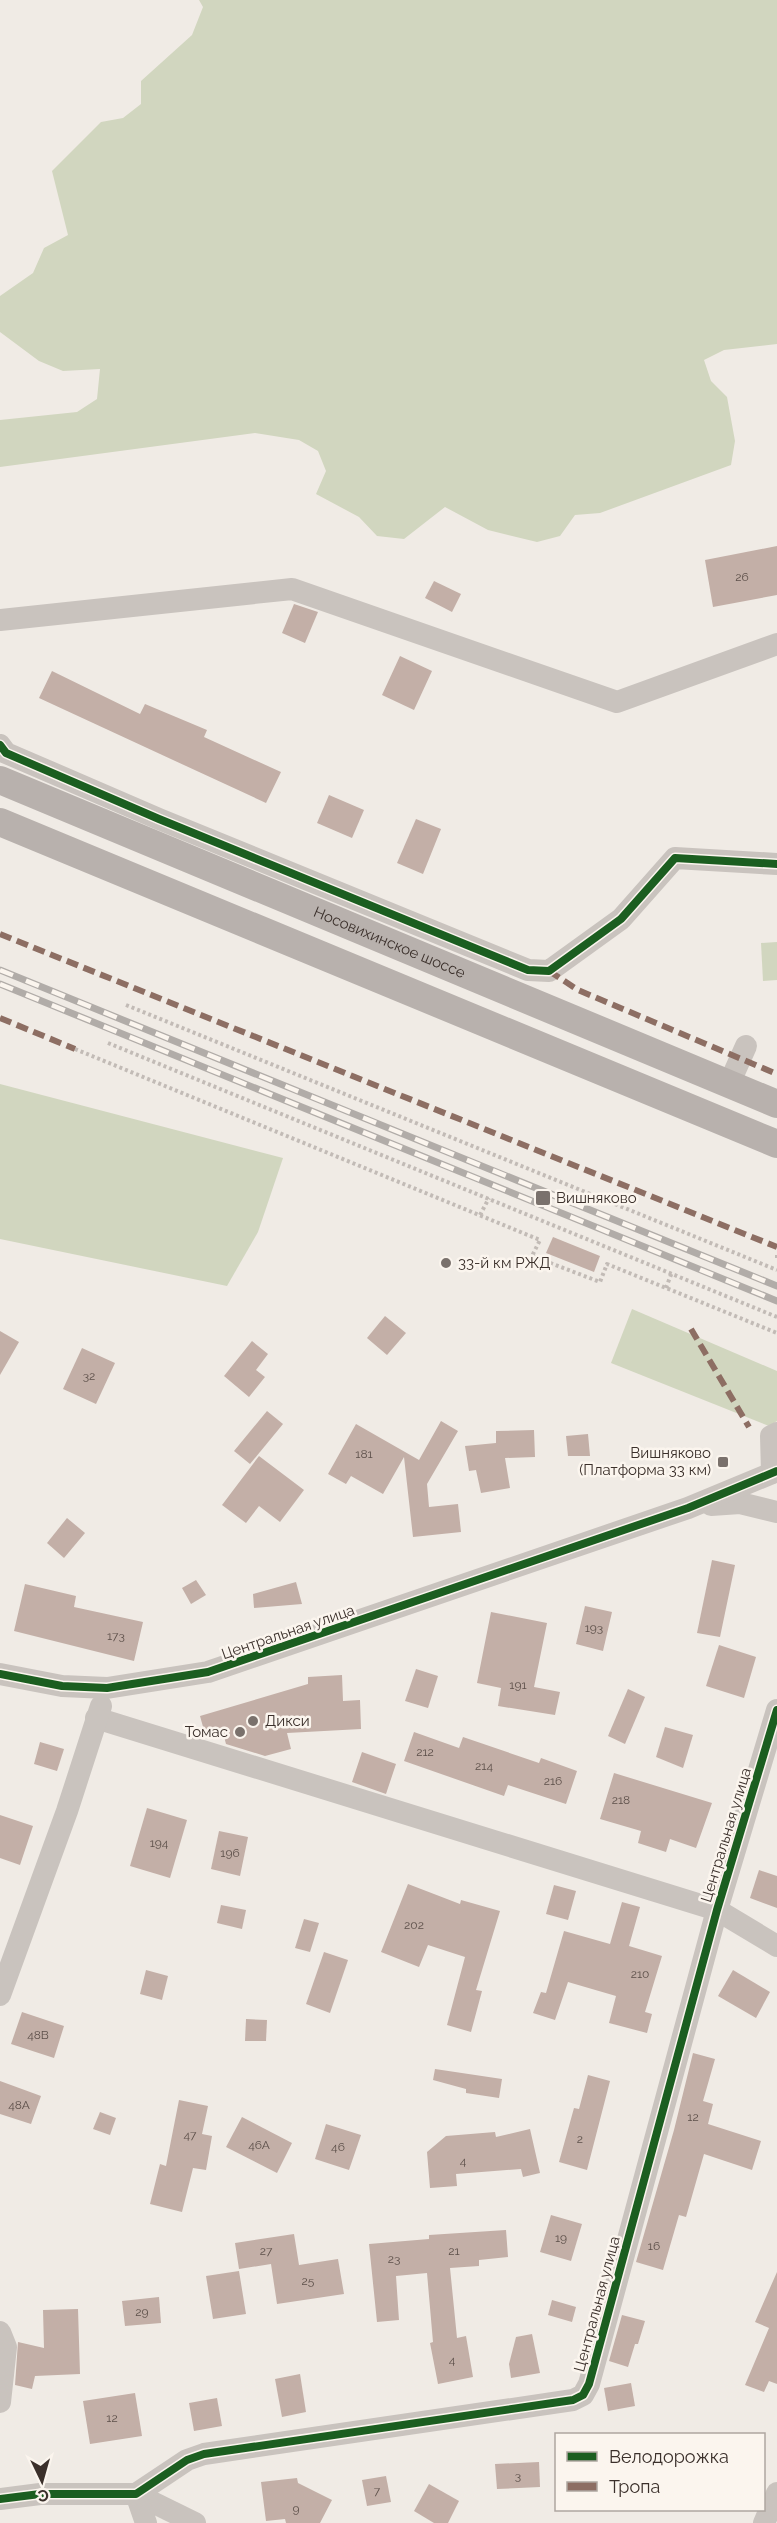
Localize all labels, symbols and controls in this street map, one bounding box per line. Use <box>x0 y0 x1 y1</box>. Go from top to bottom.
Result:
house number: 26 <box>735 570 749 584</box>
street label: Носовихинское шоссе <box>311 903 468 982</box>
marker: Вишняково <box>534 1189 552 1207</box>
place label: Вишняково <box>556 1189 637 1207</box>
place label: 33-й км РЖД <box>458 1254 550 1272</box>
marker: 33-й км РЖД <box>439 1256 453 1270</box>
house number: 32 <box>83 1369 95 1383</box>
place label: Вишняково (Платформа 33 км) <box>579 1444 711 1479</box>
house number: 181 <box>355 1447 373 1461</box>
marker: Вишняково (Платформа 33 км) <box>716 1455 730 1469</box>
street label: Центральная улица <box>219 1601 357 1663</box>
house number: 193 <box>585 1621 603 1635</box>
house number: 173 <box>107 1629 125 1643</box>
house number: 191 <box>509 1678 527 1692</box>
place label: Дикси <box>265 1712 310 1730</box>
marker: Дикси <box>246 1714 260 1728</box>
place label: Томас <box>185 1723 228 1741</box>
marker: Томас <box>233 1725 247 1739</box>
house number: 212 <box>416 1745 434 1759</box>
house number: 214 <box>475 1759 493 1773</box>
street label: Центральная улица <box>697 1766 755 1904</box>
house number: 216 <box>544 1774 562 1788</box>
house number: 218 <box>612 1793 630 1807</box>
house number: 194 <box>150 1836 169 1850</box>
house number: 196 <box>220 1846 240 1860</box>
house number: 202 <box>404 1918 424 1932</box>
house number: 210 <box>631 1967 649 1981</box>
house number: 48В <box>27 2028 49 2042</box>
house number: 48А <box>8 2098 30 2112</box>
house number: 12 <box>687 2110 699 2124</box>
house number: 47 <box>184 2128 197 2142</box>
house number: 2 <box>577 2132 583 2146</box>
house number: 46А <box>248 2138 270 2152</box>
house number: 46 <box>331 2140 345 2154</box>
house number: 4 <box>460 2154 467 2168</box>
house number: 19 <box>555 2231 567 2245</box>
street label: Центральная улица <box>570 2234 624 2374</box>
house number: 16 <box>648 2239 660 2253</box>
house number: 27 <box>260 2244 273 2258</box>
house number: 21 <box>448 2244 460 2258</box>
house number: 23 <box>388 2252 400 2266</box>
house number: 25 <box>302 2274 315 2288</box>
house number: 29 <box>135 2305 149 2319</box>
house number: 4 <box>449 2353 456 2367</box>
house number: 12 <box>106 2411 118 2425</box>
legend <box>555 2433 765 2511</box>
text: Велодорожка <box>609 2446 729 2467</box>
north arrow <box>12 2451 72 2511</box>
house number: 3 <box>515 2469 521 2483</box>
text: Тропа <box>609 2476 660 2497</box>
house number: 7 <box>374 2484 381 2498</box>
text: С <box>37 2486 50 2505</box>
house number: 9 <box>292 2502 300 2516</box>

